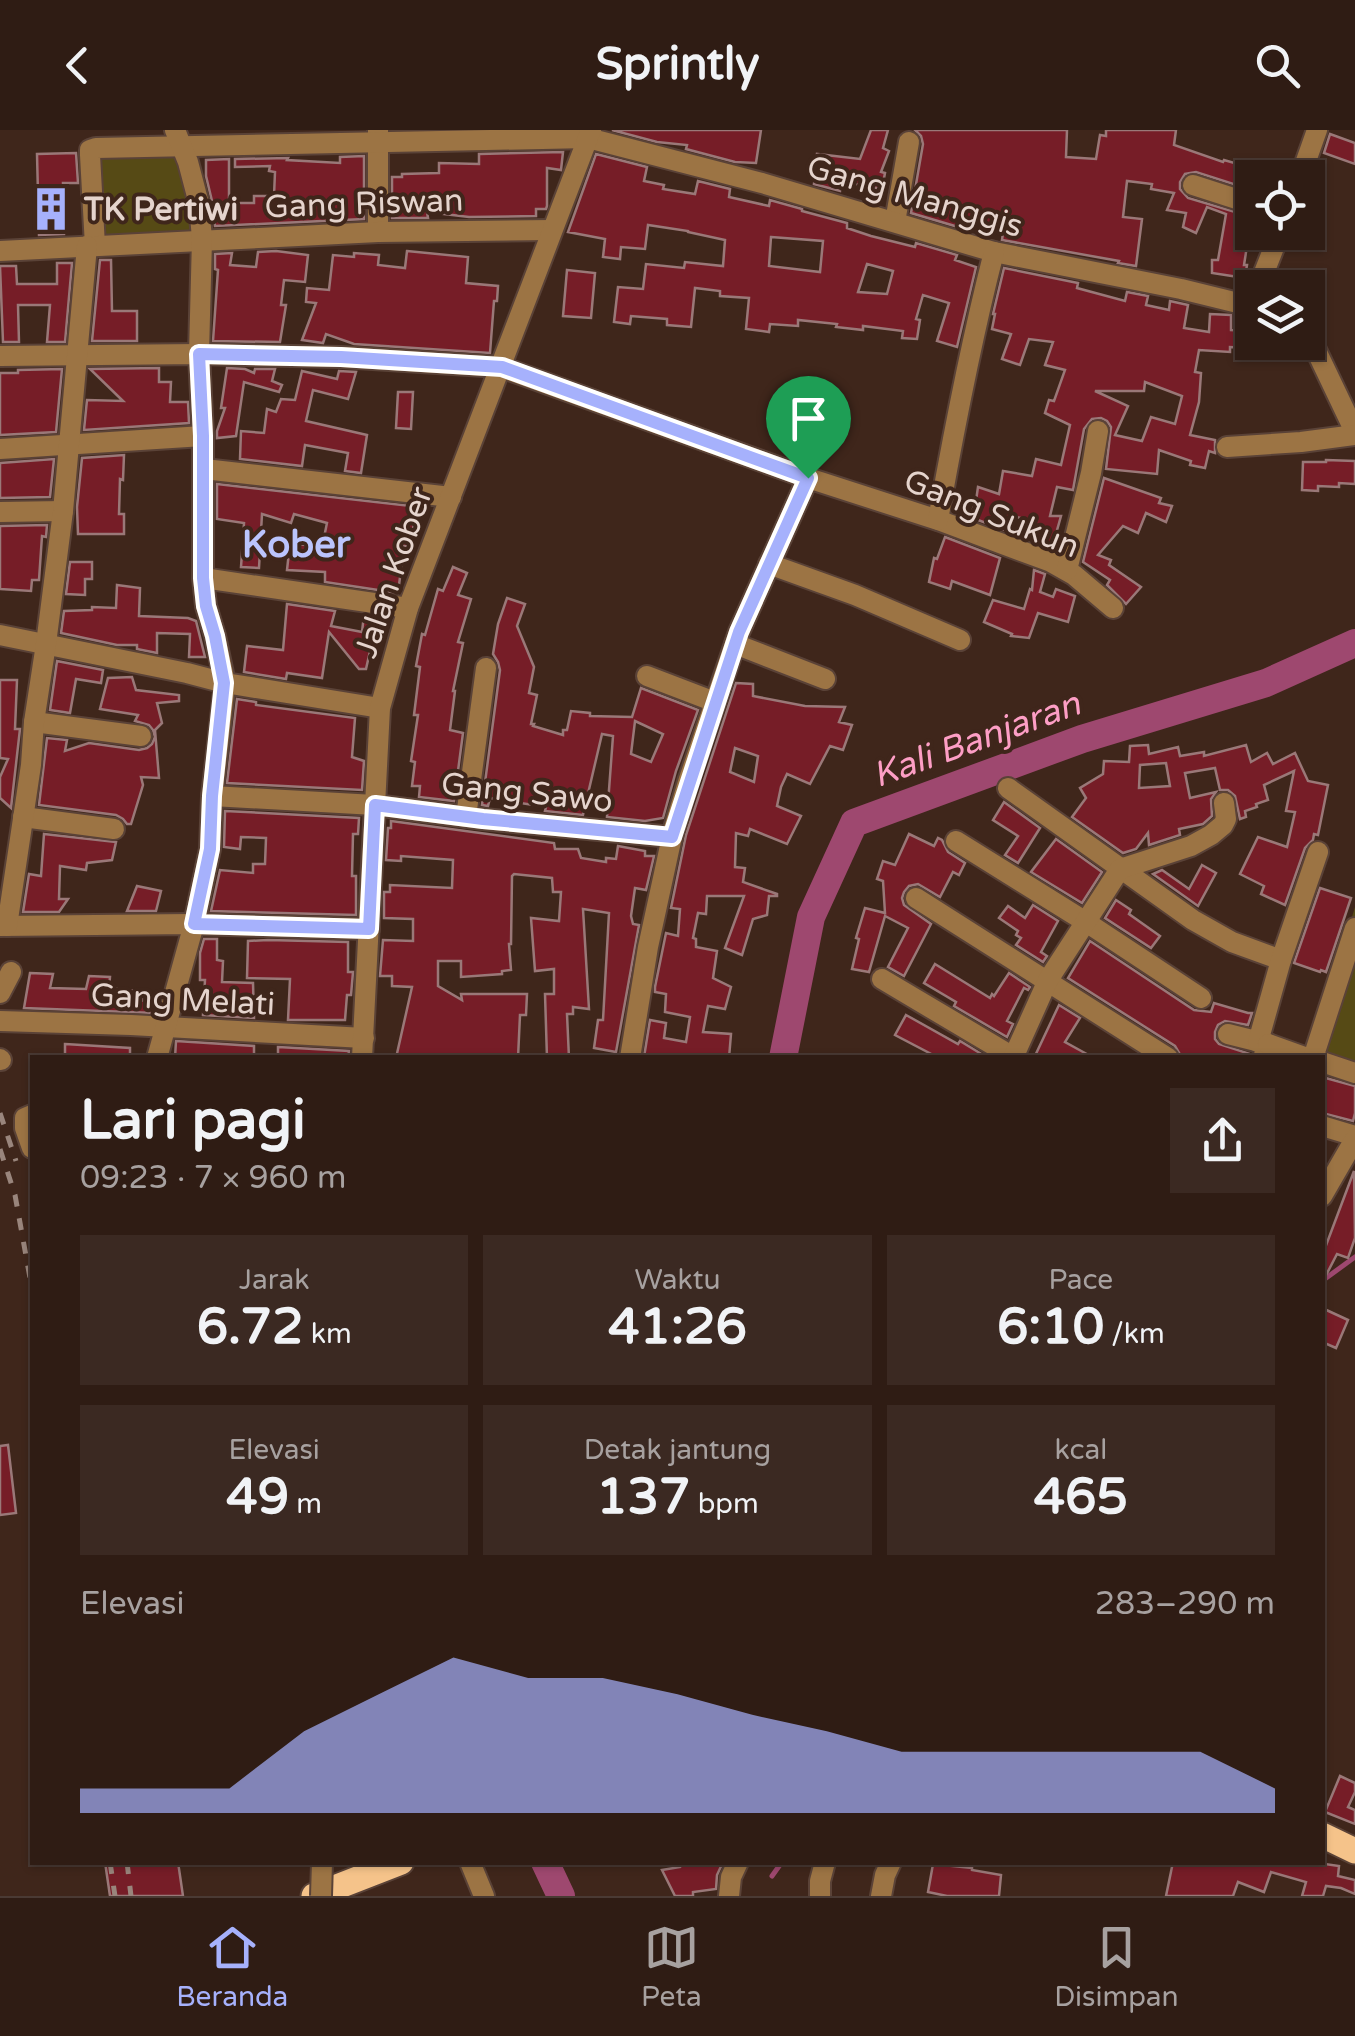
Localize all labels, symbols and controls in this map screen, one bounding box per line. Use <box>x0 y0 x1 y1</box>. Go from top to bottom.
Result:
icon: back <box>50 38 105 93</box>
text: Sprintly <box>596 38 759 92</box>
icon: search <box>1250 38 1305 93</box>
street label: Gang Manggis <box>803 148 1027 246</box>
map controls <box>1235 160 1325 360</box>
button: locate <box>1235 160 1325 250</box>
street label: Gang Riswan <box>264 182 464 226</box>
building icon: TK Pertiwi <box>27 185 75 233</box>
place label: TK Pertiwi <box>83 191 238 229</box>
button: layers <box>1235 270 1325 360</box>
pin <box>766 376 851 479</box>
icon: arrive <box>781 391 836 446</box>
street label: Gang Sukun <box>898 462 1085 566</box>
street label: Jalan Kober <box>347 481 441 663</box>
district label: Kober <box>242 522 351 568</box>
water label: Kali Banjaran <box>867 682 1087 797</box>
street label: Gang Sawo <box>439 765 615 821</box>
street label: Gang Melati <box>90 976 276 1024</box>
text: Lari pagi <box>80 1088 306 1154</box>
button: share <box>1170 1088 1275 1193</box>
text: 09:23 · 7 × 960 m <box>80 1159 346 1197</box>
text: Jarak <box>239 1263 309 1297</box>
text: Waktu <box>635 1263 720 1297</box>
text: Pace <box>1049 1263 1113 1297</box>
text: 6.72 <box>197 1297 303 1357</box>
text: 41:26 <box>608 1297 747 1357</box>
text: 6:10 <box>997 1297 1104 1357</box>
text: km <box>303 1317 352 1351</box>
text: /km <box>1104 1317 1165 1351</box>
text: Elevasi <box>228 1433 320 1467</box>
text: Detak jantung <box>584 1433 771 1467</box>
text: kcal <box>1055 1433 1107 1467</box>
text: 49 <box>226 1467 289 1527</box>
text: 137 <box>596 1467 690 1527</box>
text: 465 <box>1034 1467 1128 1527</box>
text: m <box>289 1487 322 1521</box>
text: bpm <box>690 1487 759 1521</box>
text: Elevasi <box>80 1585 184 1623</box>
text: 283–290 m <box>1095 1585 1275 1623</box>
tab: Beranda <box>176 1920 288 2014</box>
tab: Peta <box>641 1920 702 2014</box>
tab: Disimpan <box>1054 1920 1179 2014</box>

